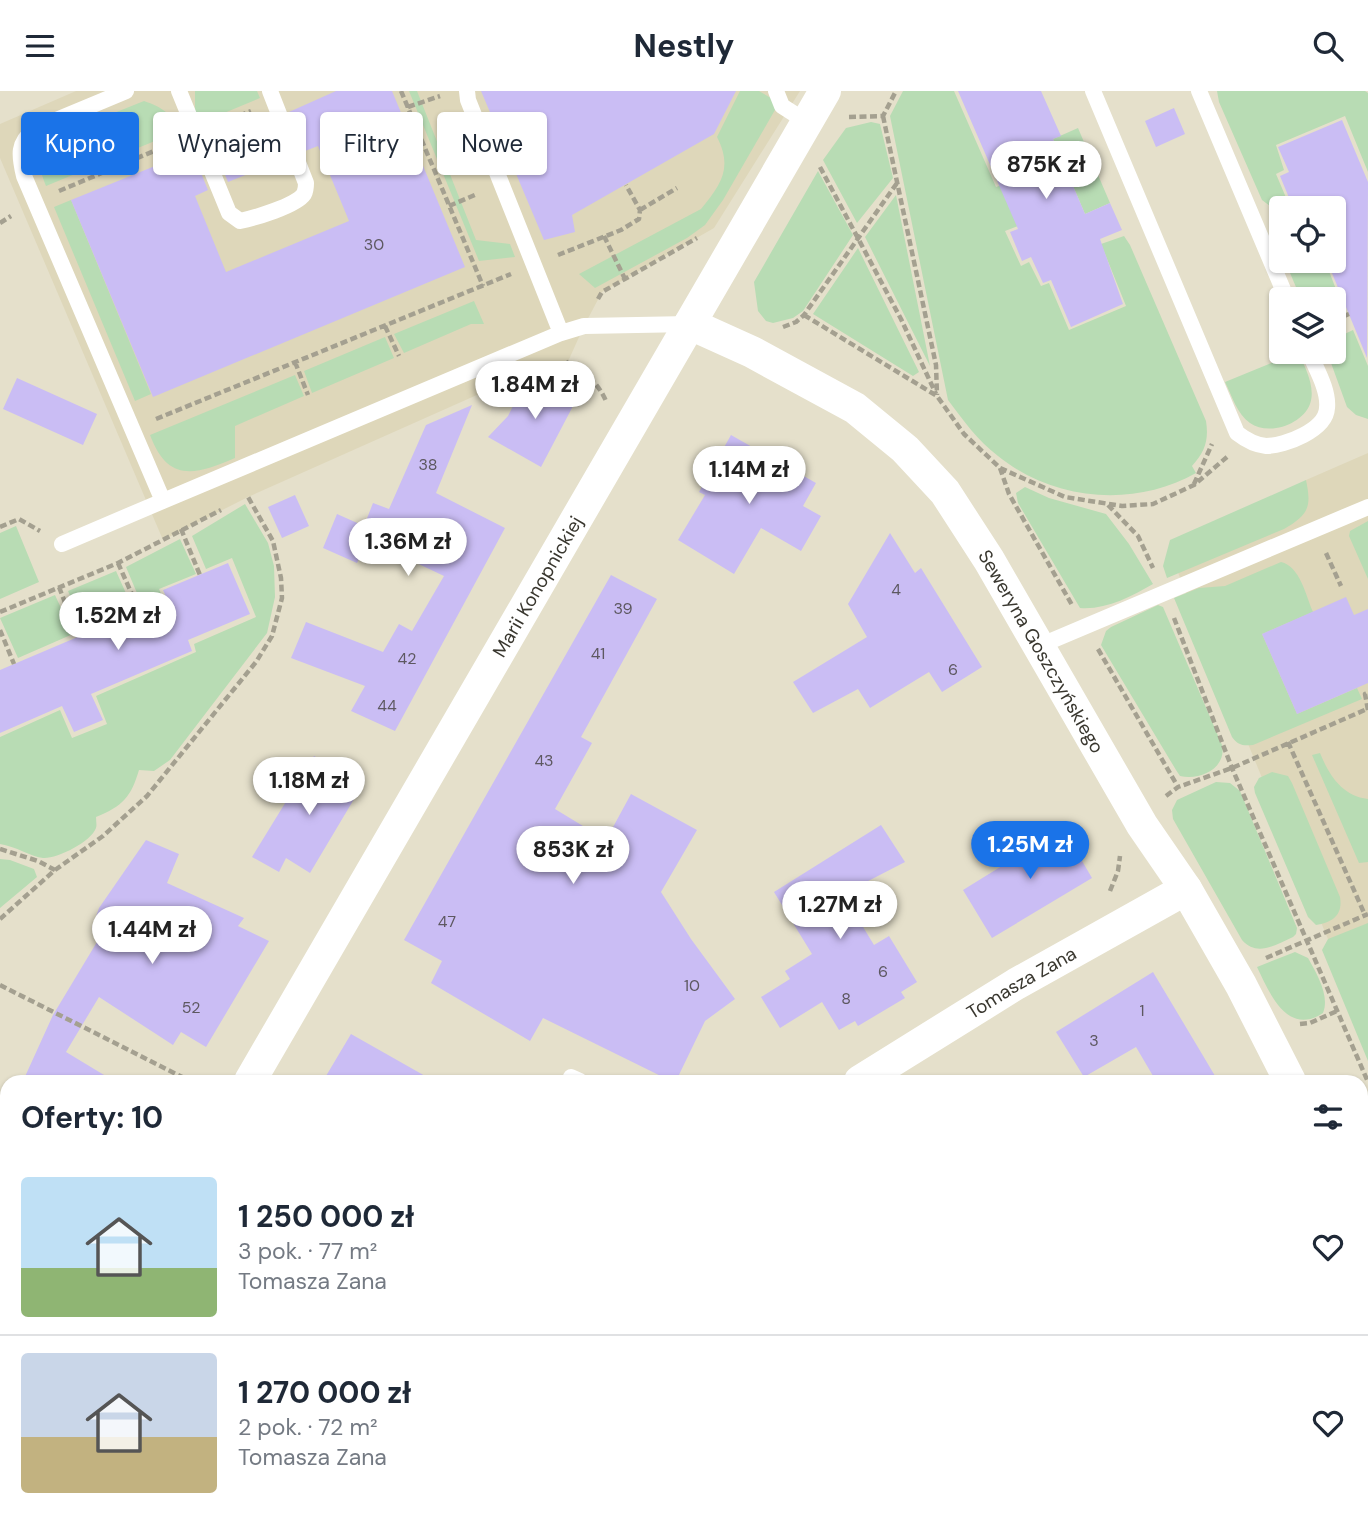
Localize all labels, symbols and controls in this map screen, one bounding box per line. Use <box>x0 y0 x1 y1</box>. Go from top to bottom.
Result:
text: Nestly <box>634 25 734 67</box>
icon: menu <box>21 27 59 65</box>
icon: search <box>1309 27 1347 65</box>
chip: Kupno <box>21 112 139 175</box>
chip: Wynajem <box>153 112 306 175</box>
chip: Filtry <box>320 112 423 175</box>
chip: Nowe <box>437 112 547 175</box>
pin: 875K zł <box>981 141 1111 201</box>
text: 875K zł <box>1007 149 1085 179</box>
map controls <box>1269 196 1346 364</box>
button: locate <box>1269 196 1346 273</box>
house number: 30 <box>364 234 384 255</box>
button: layers <box>1269 287 1346 364</box>
pin: 1.84M zł <box>463 361 607 421</box>
text: 1.84M zł <box>491 369 579 399</box>
pin: 1.14M zł <box>677 447 821 506</box>
house number: 38 <box>418 454 438 475</box>
text: 1.14M zł <box>709 454 789 484</box>
street label: Marii Konopnickiej <box>487 511 589 662</box>
pin: 1.36M zł <box>336 519 480 578</box>
text: 1.36M zł <box>365 526 451 556</box>
street label: Seweryna Goszczyńskiego <box>972 545 1110 758</box>
house number: 4 <box>891 579 901 600</box>
pin: 1.52M zł <box>46 593 190 652</box>
house number: 39 <box>613 598 633 619</box>
text: 1.52M zł <box>75 600 161 630</box>
house number: 41 <box>591 643 605 664</box>
house number: 42 <box>398 648 416 669</box>
house number: 6 <box>948 659 958 680</box>
house number: 44 <box>377 695 397 716</box>
house number: 43 <box>534 750 554 771</box>
pin: 1.18M zł <box>237 757 381 817</box>
text: 1.18M zł <box>269 765 349 795</box>
pin: 1.25M zł <box>958 821 1102 881</box>
pin: 853K zł <box>508 827 638 886</box>
text: 1.25M zł <box>987 829 1073 859</box>
text: 853K zł <box>532 834 614 864</box>
pin: 1.27M zł <box>768 881 912 941</box>
text: 1.27M zł <box>798 889 882 919</box>
pin: 1.44M zł <box>80 907 224 966</box>
house number: 47 <box>438 911 456 932</box>
text: 1.44M zł <box>108 914 196 944</box>
street label: Tomasza Zana <box>962 941 1081 1025</box>
house number: 6 <box>878 961 888 982</box>
house number: 10 <box>684 975 700 996</box>
house number: 8 <box>841 988 851 1009</box>
house number: 52 <box>182 997 200 1018</box>
house number: 1 <box>1140 1000 1145 1021</box>
house number: 3 <box>1089 1030 1099 1051</box>
text: Oferty: 10 <box>21 1098 163 1137</box>
icon: filters <box>1309 1098 1347 1136</box>
text: 1 250 000 zł <box>238 1197 414 1236</box>
icon: home <box>77 1205 161 1289</box>
icon: heart <box>1309 1228 1347 1266</box>
text: 3 pok. · 77 m² <box>238 1236 377 1266</box>
text: Tomasza Zana <box>238 1266 387 1296</box>
text: 1 270 000 zł <box>238 1373 411 1412</box>
icon: home <box>77 1381 161 1465</box>
icon: heart <box>1309 1404 1347 1442</box>
text: 2 pok. · 72 m² <box>238 1412 377 1442</box>
text: Tomasza Zana <box>238 1442 387 1472</box>

